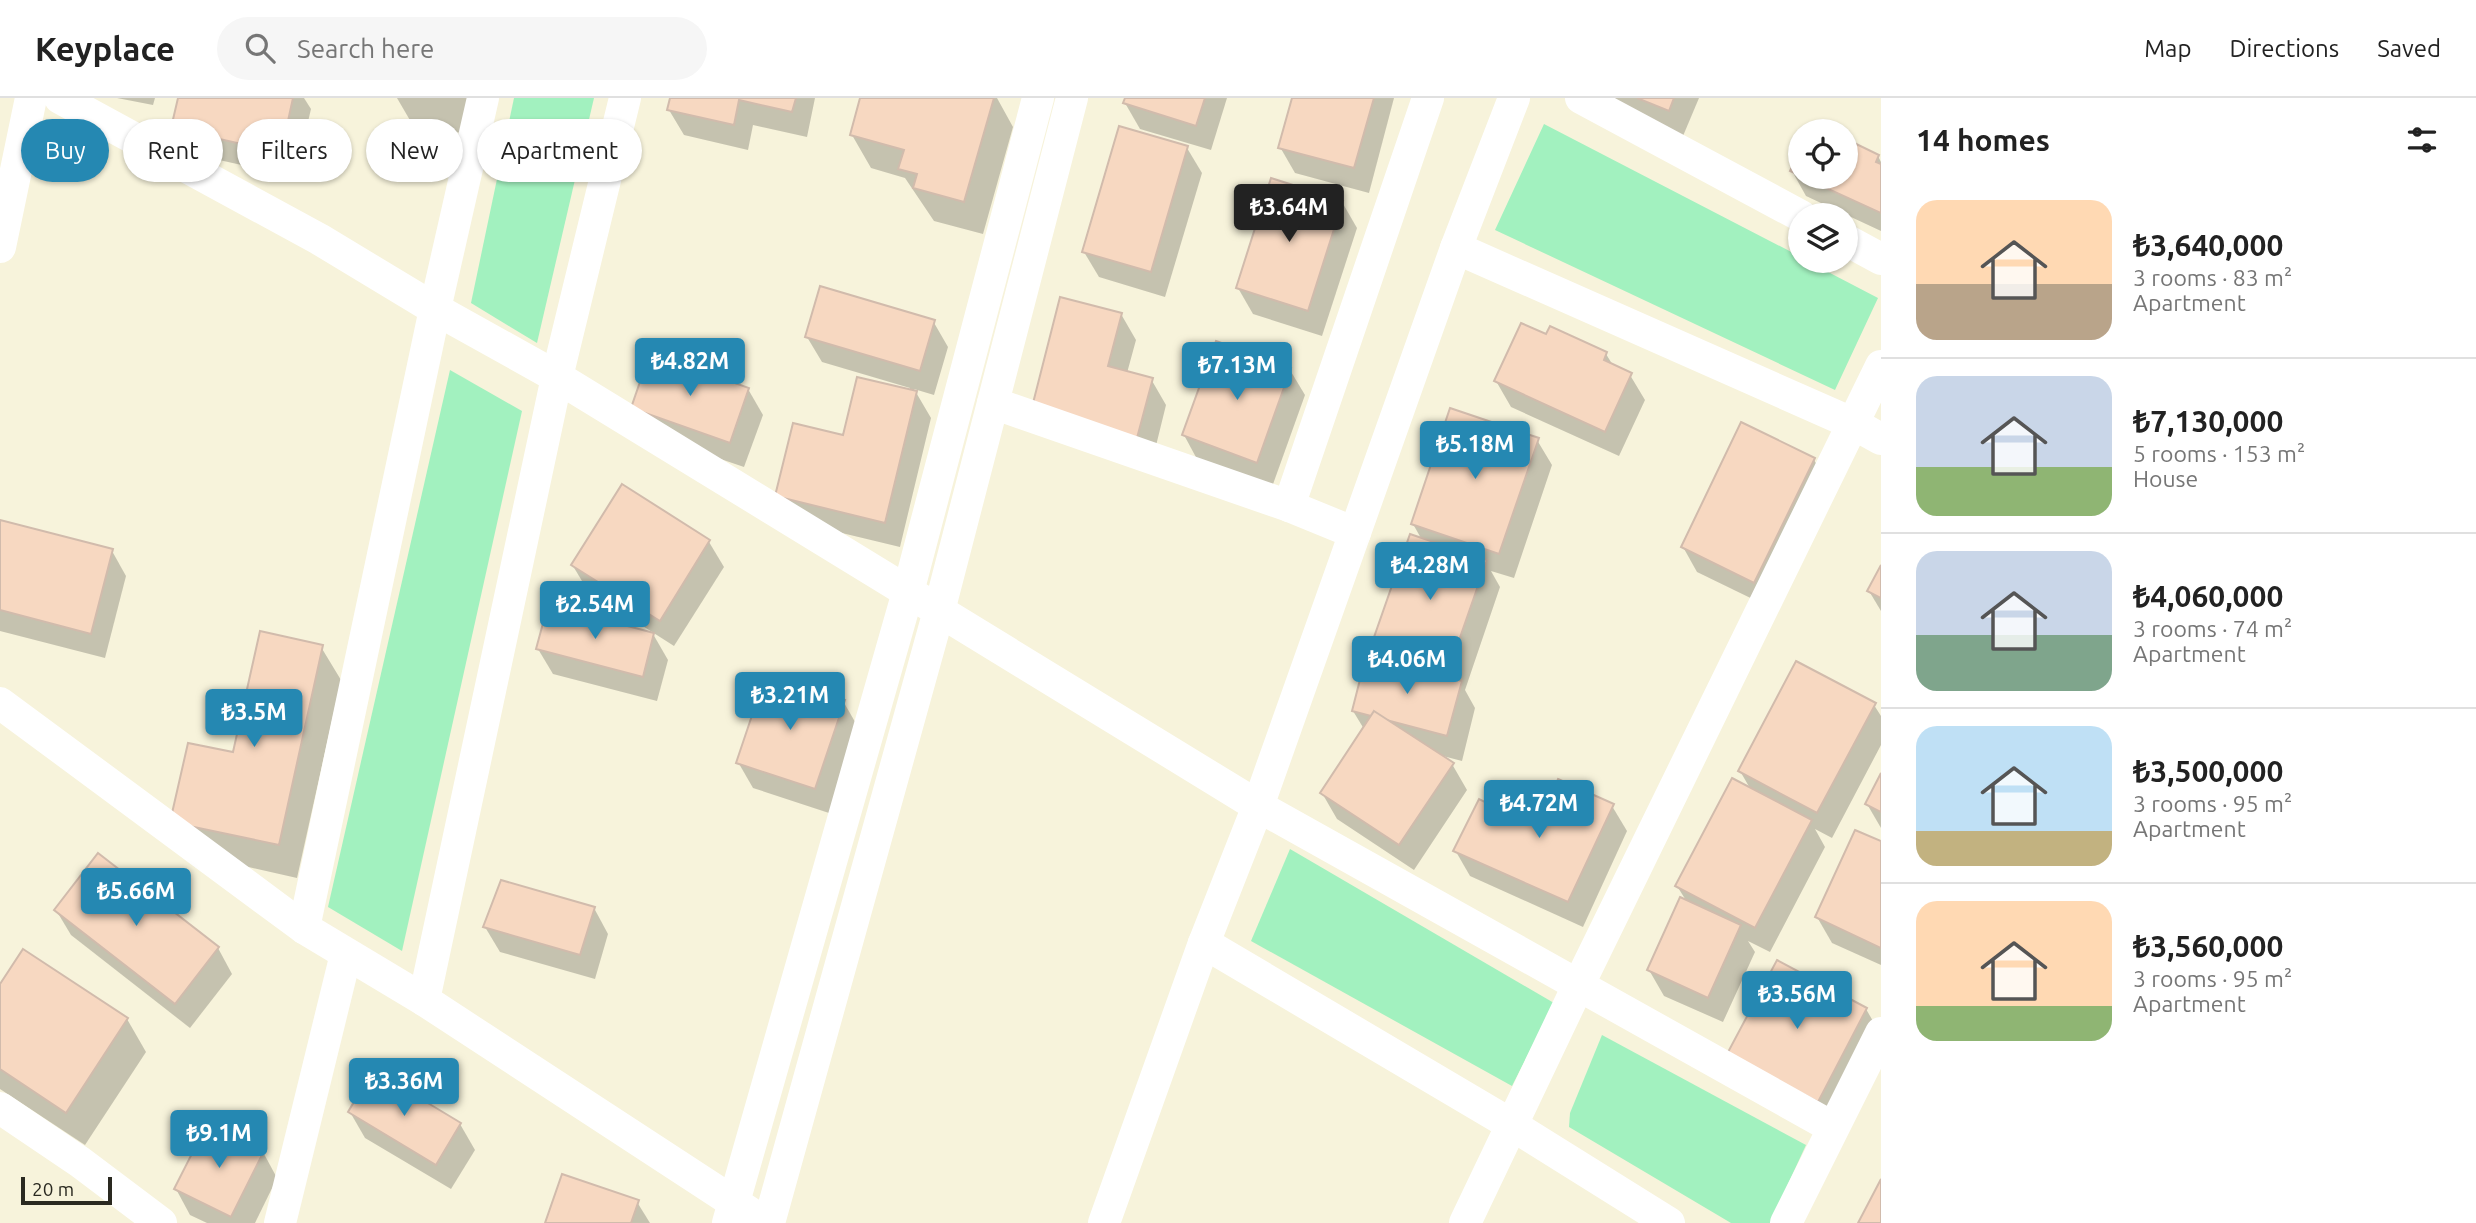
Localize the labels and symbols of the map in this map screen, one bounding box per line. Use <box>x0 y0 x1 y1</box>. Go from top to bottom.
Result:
pin: ₺3.64M <box>1232 184 1346 244</box>
pin: ₺4.82M <box>633 338 747 398</box>
pin: ₺7.13M <box>1180 342 1294 402</box>
pin: ₺5.18M <box>1418 422 1532 481</box>
pin: ₺4.28M <box>1373 542 1487 602</box>
pin: ₺2.54M <box>538 582 652 641</box>
pin: ₺4.06M <box>1350 636 1464 696</box>
pin: ₺3.21M <box>733 672 847 732</box>
pin: ₺3.5M <box>205 690 303 749</box>
pin: ₺4.72M <box>1482 780 1596 840</box>
pin: ₺5.66M <box>79 868 193 928</box>
pin: ₺3.56M <box>1740 972 1854 1031</box>
pin: ₺3.36M <box>347 1058 461 1118</box>
pin: ₺9.1M <box>170 1110 268 1170</box>
scale bar <box>21 1174 112 1206</box>

